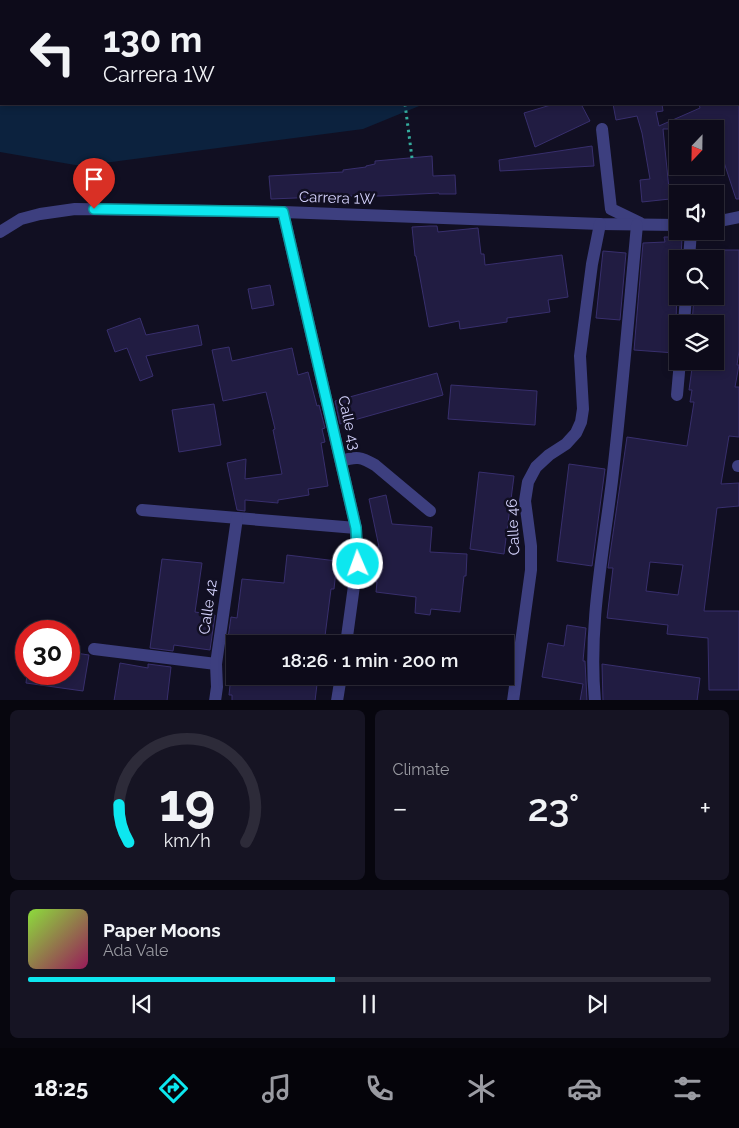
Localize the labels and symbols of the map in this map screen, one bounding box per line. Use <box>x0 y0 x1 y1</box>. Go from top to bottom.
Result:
north arrow <box>669 120 724 175</box>
pin <box>73 158 115 209</box>
street label: Carrera 1W <box>299 188 376 208</box>
street label: Calle 43 <box>334 394 364 452</box>
street label: Calle 46 <box>503 498 523 556</box>
position arrow <box>331 537 383 589</box>
street label: Calle 42 <box>195 578 221 636</box>
speed limit sign: 30 <box>15 620 80 685</box>

